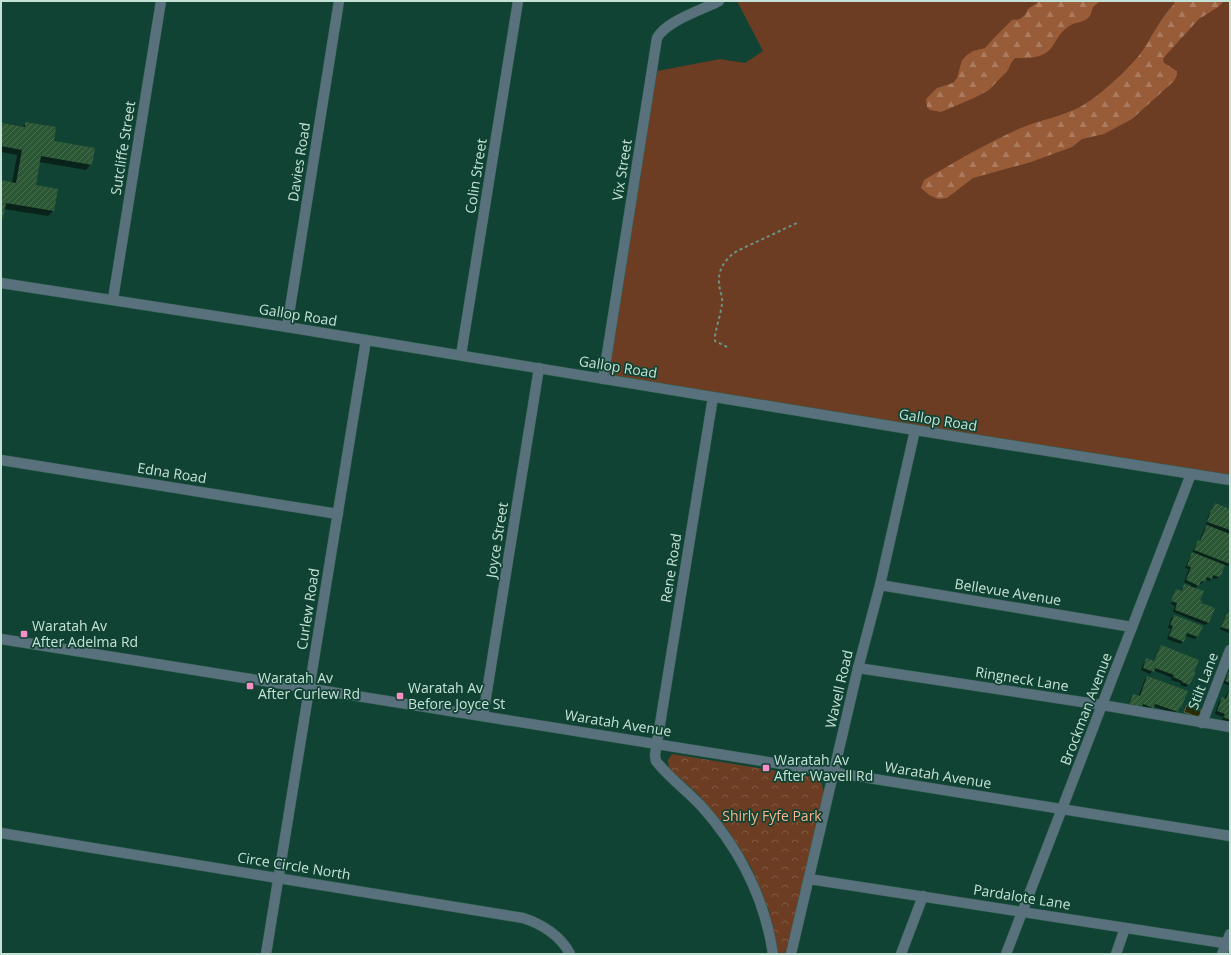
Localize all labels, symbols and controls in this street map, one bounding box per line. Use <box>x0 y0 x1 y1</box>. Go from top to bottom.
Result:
street label: Sutcliffe Street <box>106 99 139 196</box>
street label: Davies Road <box>283 121 314 203</box>
street label: Colin Street <box>460 137 491 215</box>
street label: Vix Street <box>607 138 636 202</box>
street label: Gallop Road <box>258 299 339 330</box>
street label: Gallop Road <box>578 351 659 382</box>
street label: Gallop Road <box>898 404 979 435</box>
street label: Edna Road <box>136 458 208 487</box>
street label: Joyce Street <box>481 501 512 581</box>
street label: Rene Road <box>656 532 685 604</box>
street label: Curlew Road <box>292 567 323 651</box>
street label: Bellevue Avenue <box>953 574 1063 609</box>
place label: Waratah Av After Adelma Rd <box>32 616 138 651</box>
marker: Waratah Av After Adelma Rd <box>19 629 29 639</box>
street label: Wavell Road <box>820 648 857 730</box>
street label: Stilt Lane <box>1183 649 1222 712</box>
street label: Brockman Avenue <box>1055 650 1116 768</box>
street label: Ringneck Lane <box>974 662 1070 695</box>
place label: Waratah Av After Curlew Rd <box>258 668 360 703</box>
place label: Waratah Av Before Joyce St <box>408 678 505 713</box>
marker: Waratah Av After Curlew Rd <box>245 681 255 691</box>
marker: Waratah Av Before Joyce St <box>395 691 405 701</box>
street label: Waratah Avenue <box>563 705 673 740</box>
place label: Waratah Av After Wavell Rd <box>774 750 873 785</box>
street label: Waratah Avenue <box>883 757 993 792</box>
marker: Waratah Av After Wavell Rd <box>761 763 771 773</box>
park label: Shirly Fyfe Park <box>722 806 822 825</box>
street label: Circe Circle North <box>236 847 352 884</box>
street label: Pardalote Lane <box>972 879 1072 914</box>

